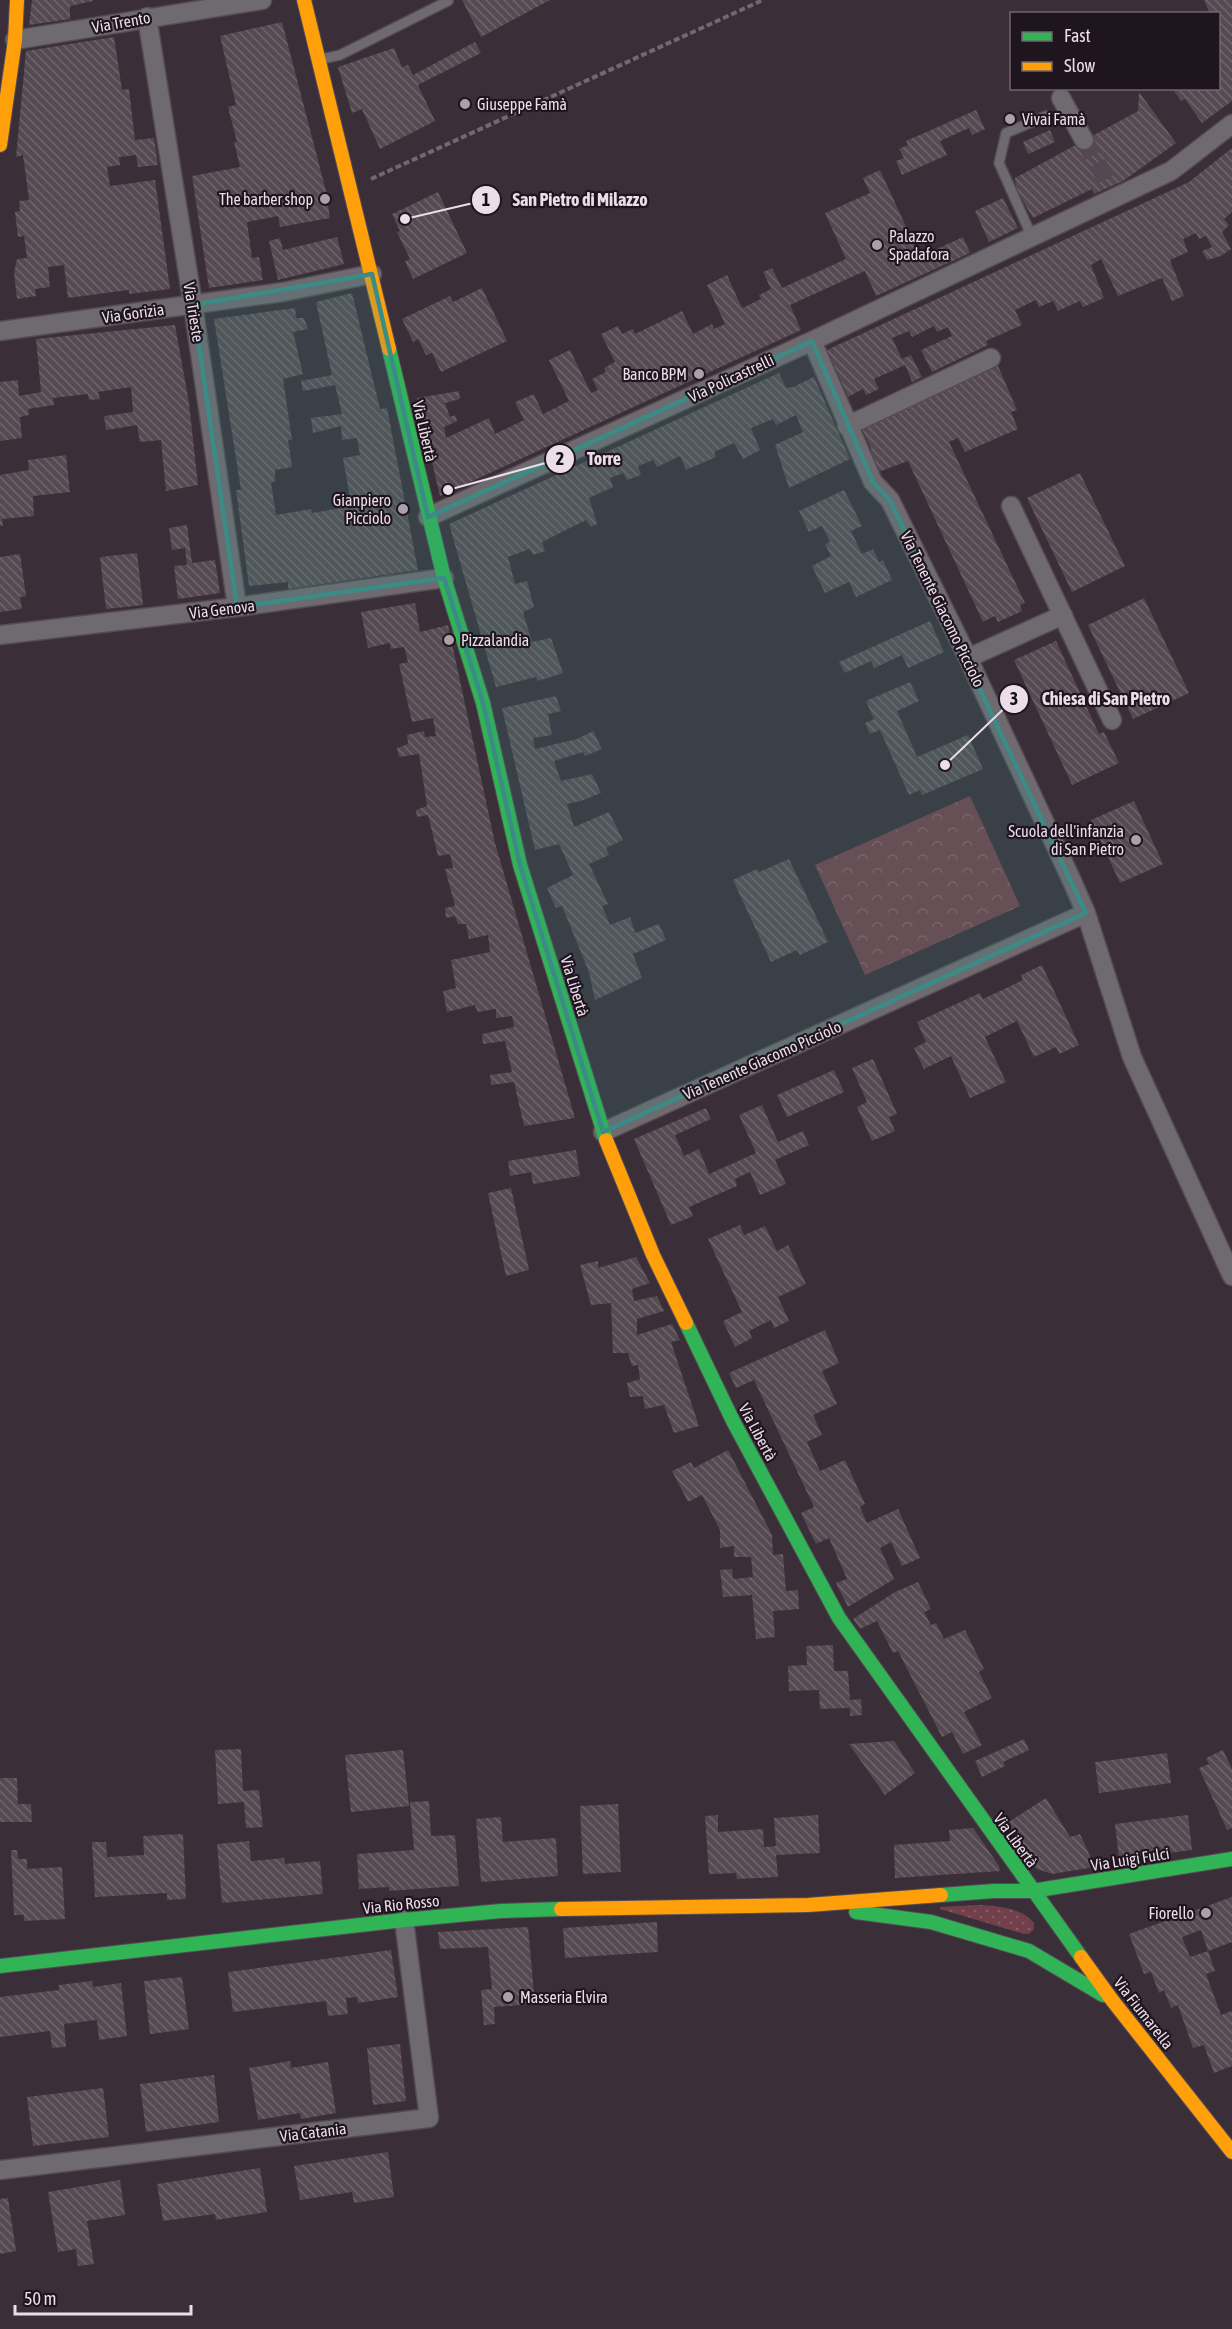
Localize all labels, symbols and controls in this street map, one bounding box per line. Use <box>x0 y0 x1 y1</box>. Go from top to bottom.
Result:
street label: Via Trento <box>90 8 152 36</box>
legend <box>1010 12 1220 90</box>
text: Fast <box>1064 25 1091 46</box>
text: Slow <box>1064 55 1095 76</box>
place label: Giuseppe Famà <box>477 95 567 114</box>
marker: Giuseppe Famà <box>458 97 472 111</box>
place label: Vivai Famà <box>1022 110 1086 128</box>
marker: Vivai Famà <box>1003 112 1017 126</box>
callout: San Pietro di Milazzo <box>471 182 660 218</box>
text: 1 <box>482 189 490 210</box>
text: San Pietro di Milazzo <box>512 189 648 210</box>
place label: The barber shop <box>219 190 313 209</box>
marker: The barber shop <box>318 192 332 206</box>
place label: Palazzo Spadafora <box>889 227 950 264</box>
marker: Palazzo Spadafora <box>870 238 884 252</box>
street label: Via Trieste <box>180 281 208 343</box>
street label: Via Gorizia <box>101 300 165 326</box>
street label: Via Policastrelli <box>685 350 777 406</box>
place label: Banco BPM <box>622 365 687 383</box>
marker: Banco BPM <box>692 367 706 381</box>
street label: Via Libertà <box>409 399 441 463</box>
callout: Torre <box>545 441 633 477</box>
text: 2 <box>556 448 564 469</box>
text: Torre <box>587 448 621 469</box>
place label: Gianpiero Picciolo <box>333 491 391 527</box>
marker: Gianpiero Picciolo <box>396 502 410 516</box>
street label: Via Tenente Giacomo Picciolo <box>897 528 989 690</box>
street label: Via Genova <box>188 596 256 622</box>
place label: Pizzalandia <box>461 631 529 649</box>
marker: Pizzalandia <box>442 633 456 647</box>
callout: Chiesa di San Pietro <box>999 681 1182 717</box>
text: 3 <box>1010 688 1018 709</box>
text: Chiesa di San Pietro <box>1042 688 1170 709</box>
place label: Scuola dell'infanzia di San Pietro <box>1008 822 1124 858</box>
marker: Scuola dell'infanzia di San Pietro <box>1129 833 1143 847</box>
street label: Via Libertà <box>557 953 593 1019</box>
street label: Via Tenente Giacomo Picciolo <box>680 1017 844 1103</box>
street label: Via Libertà <box>735 1400 781 1464</box>
street label: Via Libertà <box>990 1809 1042 1871</box>
street label: Via Luigi Fulci <box>1089 1844 1171 1875</box>
street label: Via Rio Rosso <box>362 1891 440 1917</box>
place label: Fiorello <box>1149 1904 1194 1922</box>
marker: Fiorello <box>1199 1906 1213 1920</box>
street label: Via Fiumarella <box>1110 1974 1178 2052</box>
place label: Masseria Elvira <box>520 1988 608 2006</box>
marker: Masseria Elvira <box>501 1990 515 2004</box>
street label: Via Catania <box>279 2119 347 2145</box>
scale bar <box>15 2278 190 2316</box>
text: 50 m <box>24 2288 56 2309</box>

